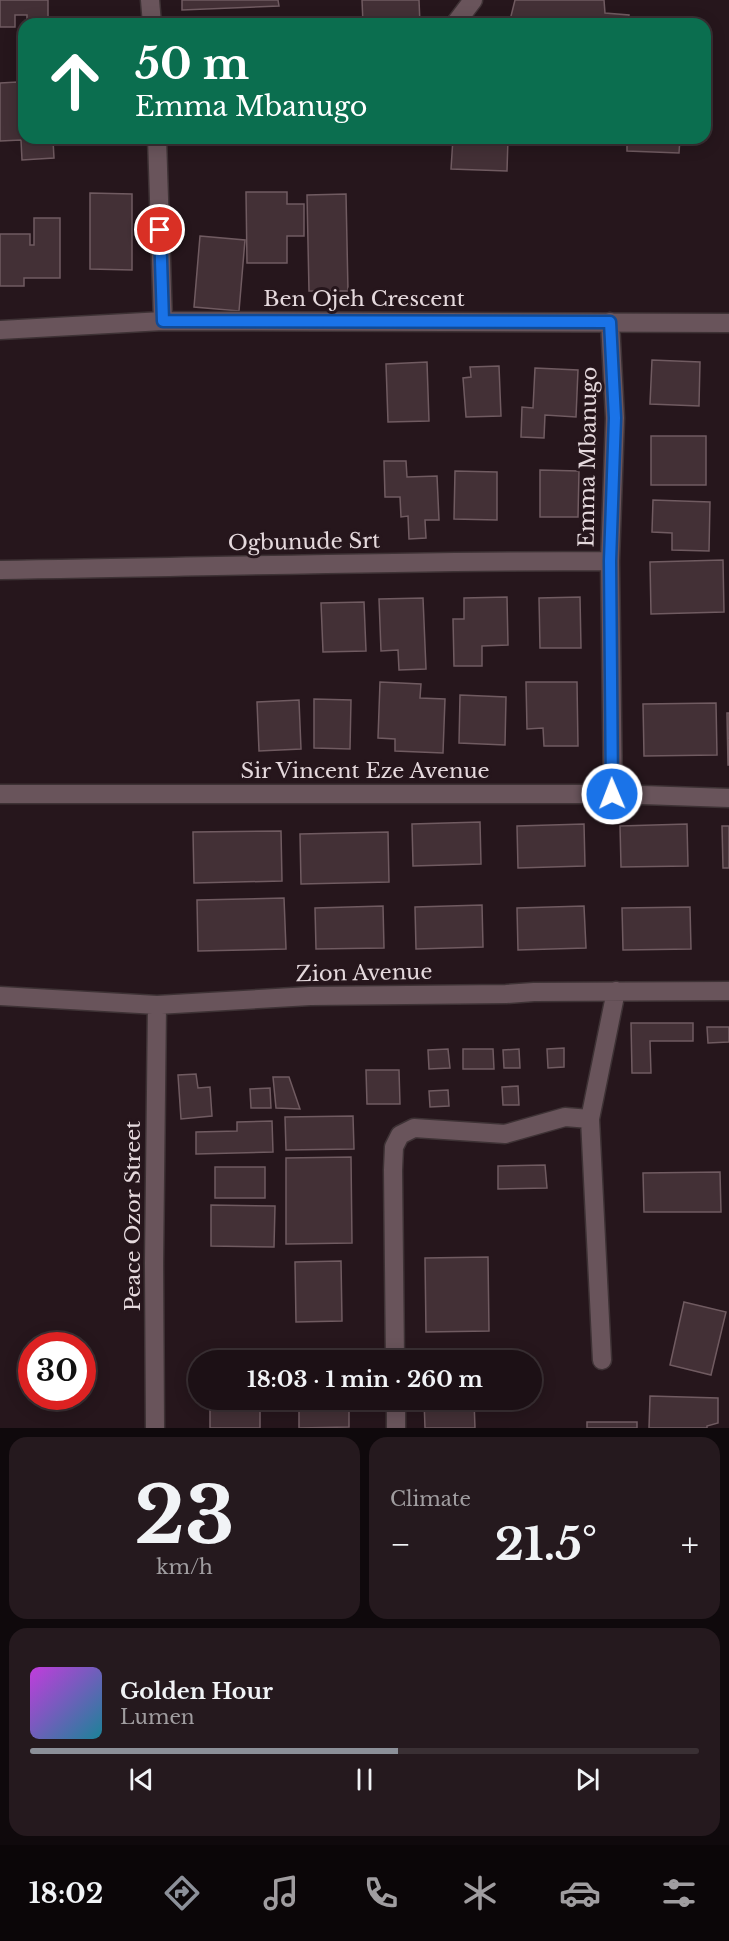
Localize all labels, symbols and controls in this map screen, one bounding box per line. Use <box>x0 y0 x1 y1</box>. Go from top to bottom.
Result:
text: 50 m <box>135 38 249 90</box>
icon: ahead <box>36 42 114 120</box>
text: Emma Mbanugo <box>135 90 367 123</box>
pin <box>134 204 185 255</box>
icon: arrive <box>143 213 176 246</box>
street label: Ben Ojeh Crescent <box>263 286 465 312</box>
street label: Emma Mbanugo <box>573 366 603 548</box>
street label: Ogbunude Srt <box>228 528 380 556</box>
street label: Sir Vincent Eze Avenue <box>240 758 490 784</box>
position arrow <box>580 762 644 826</box>
street label: Zion Avenue <box>295 959 433 987</box>
street label: Peace Ozor Street <box>120 1121 146 1311</box>
speed limit sign: 30 <box>18 1332 96 1410</box>
text: 18:03 · 1 min · 260 m <box>247 1366 483 1393</box>
text: 23 <box>134 1467 235 1564</box>
text: Climate <box>390 1487 471 1511</box>
text: 21.5° <box>495 1516 597 1572</box>
text: − <box>390 1524 411 1565</box>
text: + <box>681 1524 699 1565</box>
text: km/h <box>156 1555 213 1579</box>
text: Golden Hour <box>120 1678 273 1705</box>
text: Lumen <box>120 1705 195 1729</box>
icon: previous <box>125 1763 158 1796</box>
icon: pause <box>348 1763 381 1796</box>
icon: next <box>571 1763 604 1796</box>
icon: directions <box>161 1872 203 1914</box>
icon: music <box>260 1872 302 1914</box>
icon: phone <box>360 1872 402 1914</box>
icon: climate <box>459 1872 501 1914</box>
icon: car <box>559 1872 601 1914</box>
icon: filters <box>658 1872 700 1914</box>
text: 18:02 <box>29 1877 103 1910</box>

